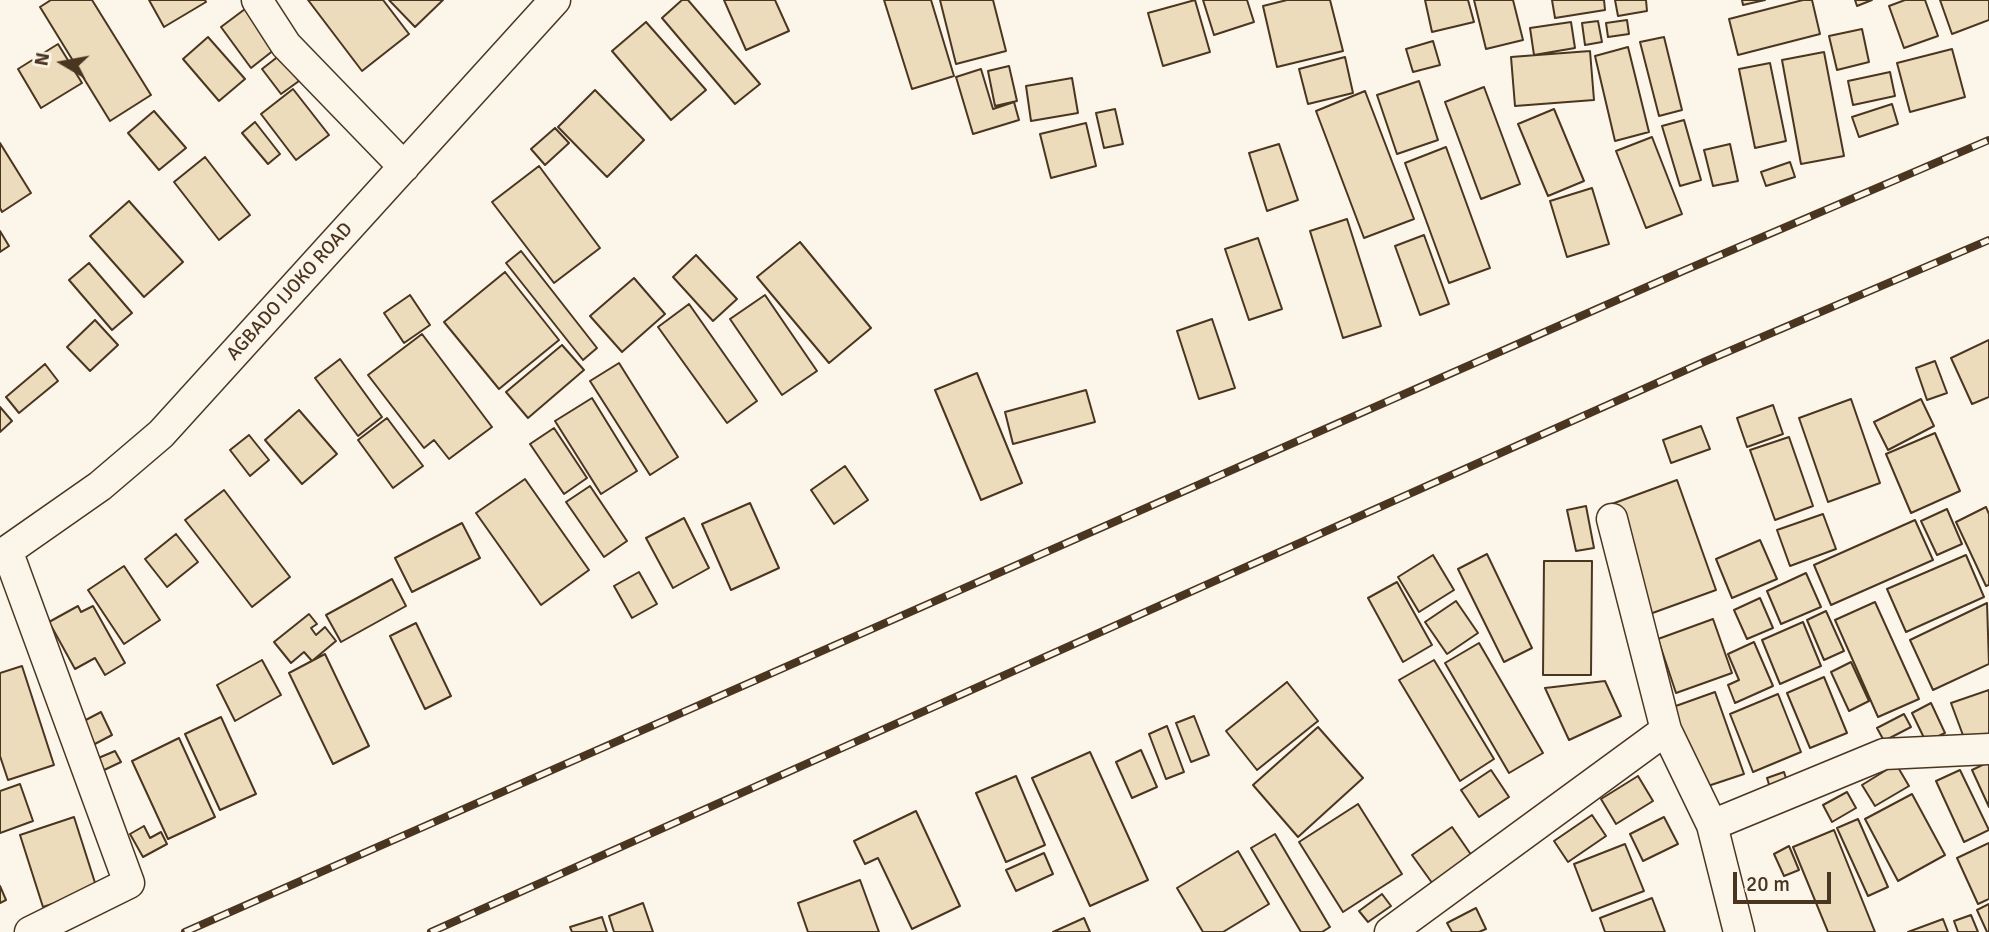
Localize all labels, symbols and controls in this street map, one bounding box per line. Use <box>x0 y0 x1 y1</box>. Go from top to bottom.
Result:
north arrow <box>28 28 98 98</box>
text: N <box>29 51 55 68</box>
street label: AGBADO IJOKO ROAD <box>222 218 358 366</box>
scale bar <box>1737 858 1835 902</box>
text: 20 m <box>1746 871 1790 897</box>

